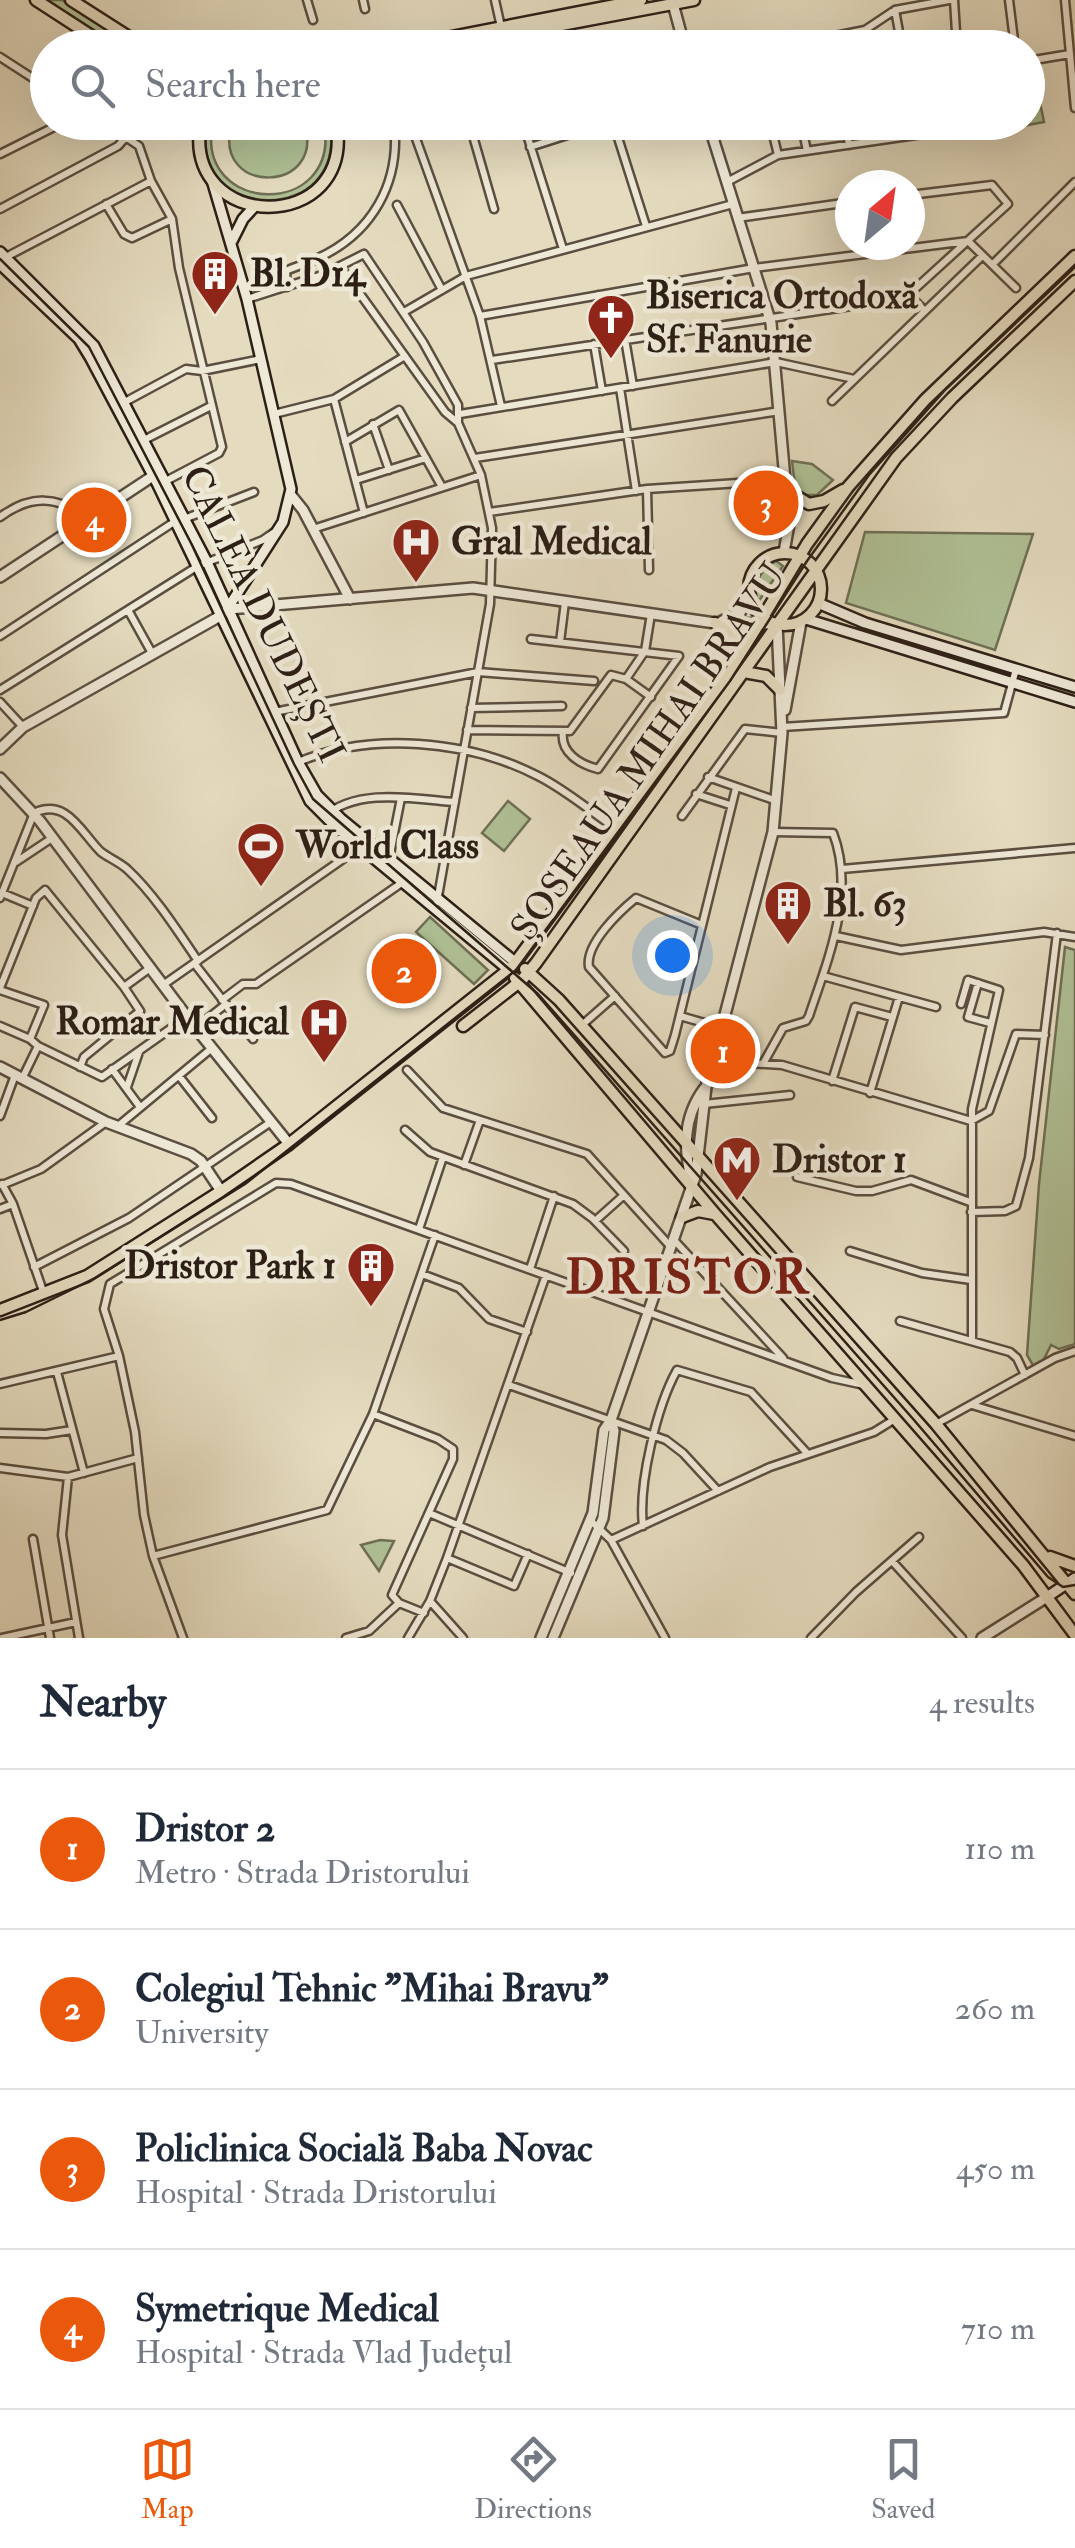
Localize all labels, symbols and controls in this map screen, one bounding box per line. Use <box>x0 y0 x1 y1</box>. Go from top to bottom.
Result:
search box <box>30 30 1045 140</box>
icon: search <box>65 58 120 113</box>
text: Search here <box>145 61 321 109</box>
north arrow <box>835 170 925 260</box>
building icon: Bl. D14 <box>189 248 241 316</box>
place label: Bl. D14 <box>250 250 367 298</box>
place label: Biserica Ortodoxă Sf. Fanurie <box>646 272 919 364</box>
church icon: Biserica Ortodoxă Sf. Fanurie <box>585 292 637 360</box>
street label: CALEA DUDEȘTI <box>170 458 356 770</box>
pin: 3 <box>734 466 798 540</box>
pin: 4 <box>62 482 126 558</box>
hospital icon: Gral Medical <box>390 516 442 584</box>
place label: Gral Medical <box>451 518 652 566</box>
street label: ȘOSEAUA MIHAI BRAVU <box>500 554 798 950</box>
sports icon: World Class <box>235 820 287 888</box>
place label: World Class <box>295 822 479 870</box>
building icon: Bl. 63 <box>762 878 814 946</box>
place label: Bl. 63 <box>823 880 907 928</box>
your location <box>647 930 698 981</box>
pin: 2 <box>372 934 436 1008</box>
hospital icon: Romar Medical <box>298 996 350 1064</box>
place label: Romar Medical <box>55 998 289 1046</box>
pin: 1 <box>690 1014 756 1088</box>
metro station icon: Dristor 1 <box>711 1134 763 1202</box>
place label: Dristor 1 <box>772 1136 906 1184</box>
building icon: Dristor Park 1 <box>345 1240 397 1308</box>
place label: Dristor Park 1 <box>124 1242 336 1290</box>
district label: DRISTOR <box>565 1248 811 1308</box>
text: Nearby <box>40 1677 166 1729</box>
text: 4 results <box>929 1683 1035 1723</box>
text: Dristor 2 <box>135 1805 275 1853</box>
text: 1 <box>67 1829 78 1869</box>
text: 110 m <box>964 1829 1035 1869</box>
text: Metro · Strada Dristorului <box>135 1853 470 1893</box>
text: Colegiul Tehnic "Mihai Bravu" <box>135 1965 608 2013</box>
text: 2 <box>64 1989 81 2029</box>
text: 260 m <box>955 1989 1035 2029</box>
text: University <box>135 2013 268 2053</box>
text: Policlinica Socială Baba Novac <box>135 2125 593 2173</box>
text: 3 <box>66 2149 79 2189</box>
text: 450 m <box>956 2149 1035 2189</box>
text: Hospital · Strada Dristorului <box>135 2173 497 2213</box>
text: Symetrique Medical <box>135 2285 439 2333</box>
text: 4 <box>64 2309 81 2349</box>
text: 710 m <box>961 2309 1035 2349</box>
text: Hospital · Strada Vlad Județul <box>135 2333 512 2373</box>
tab: Map <box>140 2432 195 2527</box>
tab: Directions <box>474 2432 592 2527</box>
tab: Saved <box>871 2432 935 2527</box>

